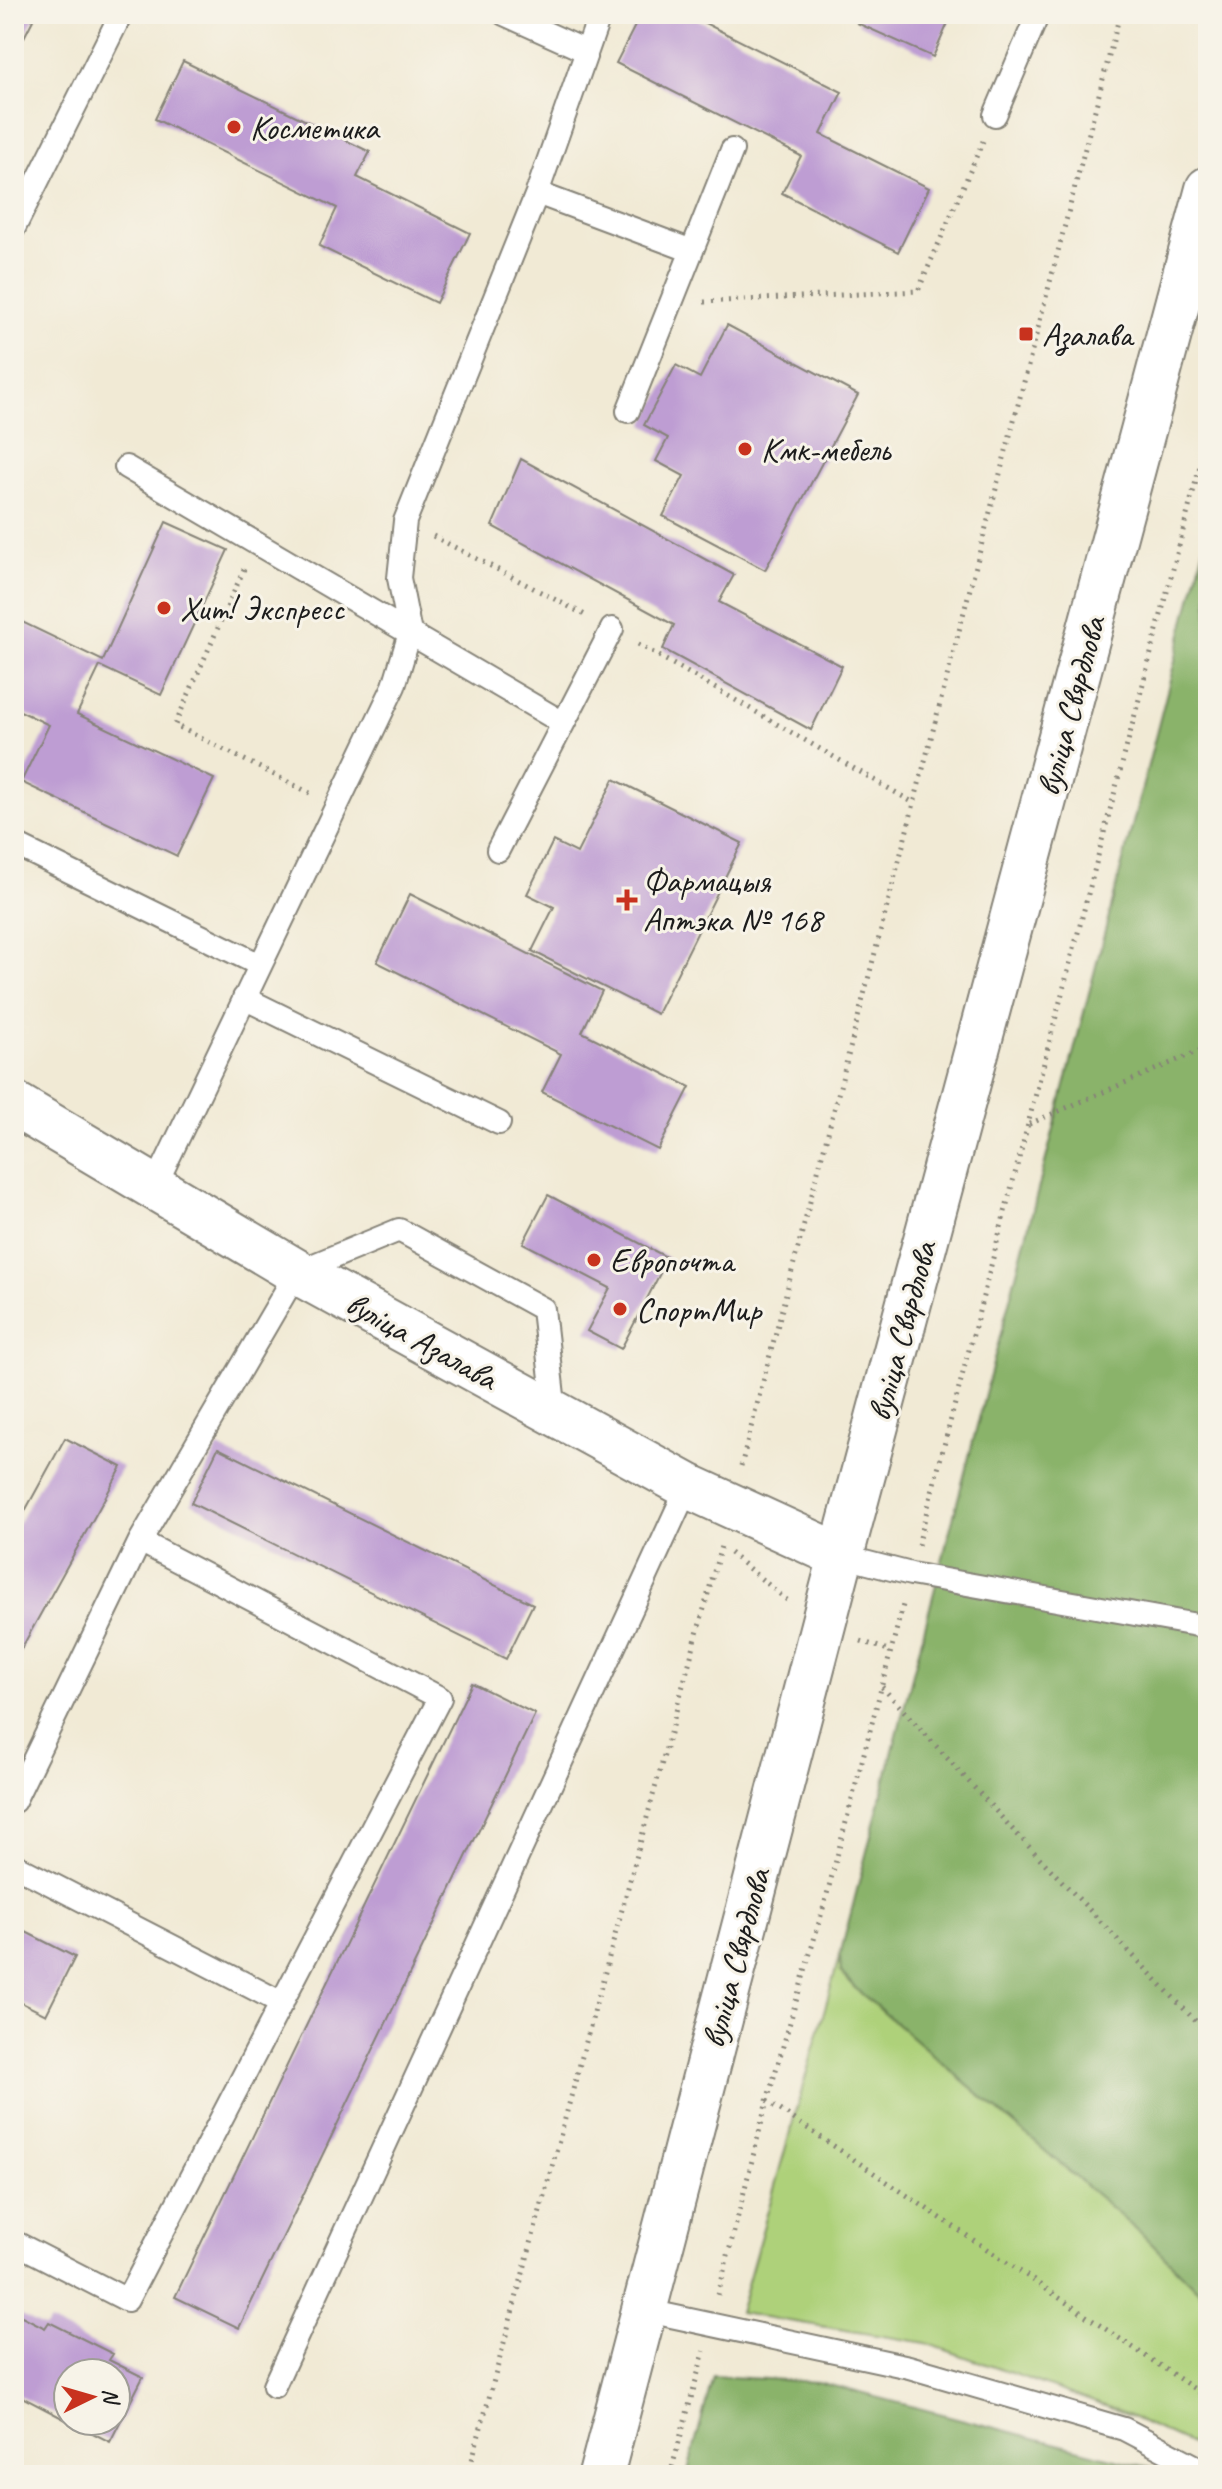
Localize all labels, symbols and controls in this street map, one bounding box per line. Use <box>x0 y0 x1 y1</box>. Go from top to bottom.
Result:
place label: Косметика <box>250 106 381 149</box>
marker: Косметика <box>225 118 243 136</box>
place label: Азалава <box>1042 313 1135 356</box>
marker: Азалава <box>1017 325 1035 343</box>
place label: Кмк-мебель <box>761 428 892 471</box>
marker: Кмк-мебель <box>736 440 754 458</box>
place label: Хит! Экспресс <box>180 587 346 630</box>
marker: Хит! Экспресс <box>155 599 173 617</box>
street label: вуліца Свярдлова <box>1026 610 1116 800</box>
place label: Фармацыя Аптэка № 168 <box>643 859 826 941</box>
marker: Фармацыя Аптэка № 168 <box>618 891 636 909</box>
street label: вуліца Свярдлова <box>857 1235 947 1425</box>
place label: Европочта <box>610 1239 736 1282</box>
marker: Европочта <box>585 1251 603 1269</box>
street label: вуліца Азалава <box>339 1281 507 1401</box>
place label: СпортМир <box>636 1288 764 1331</box>
marker: СпортМир <box>611 1300 629 1318</box>
street label: вуліца Свярдлова <box>691 1862 781 2052</box>
north arrow <box>52 2357 132 2437</box>
text: N <box>96 2387 126 2407</box>

